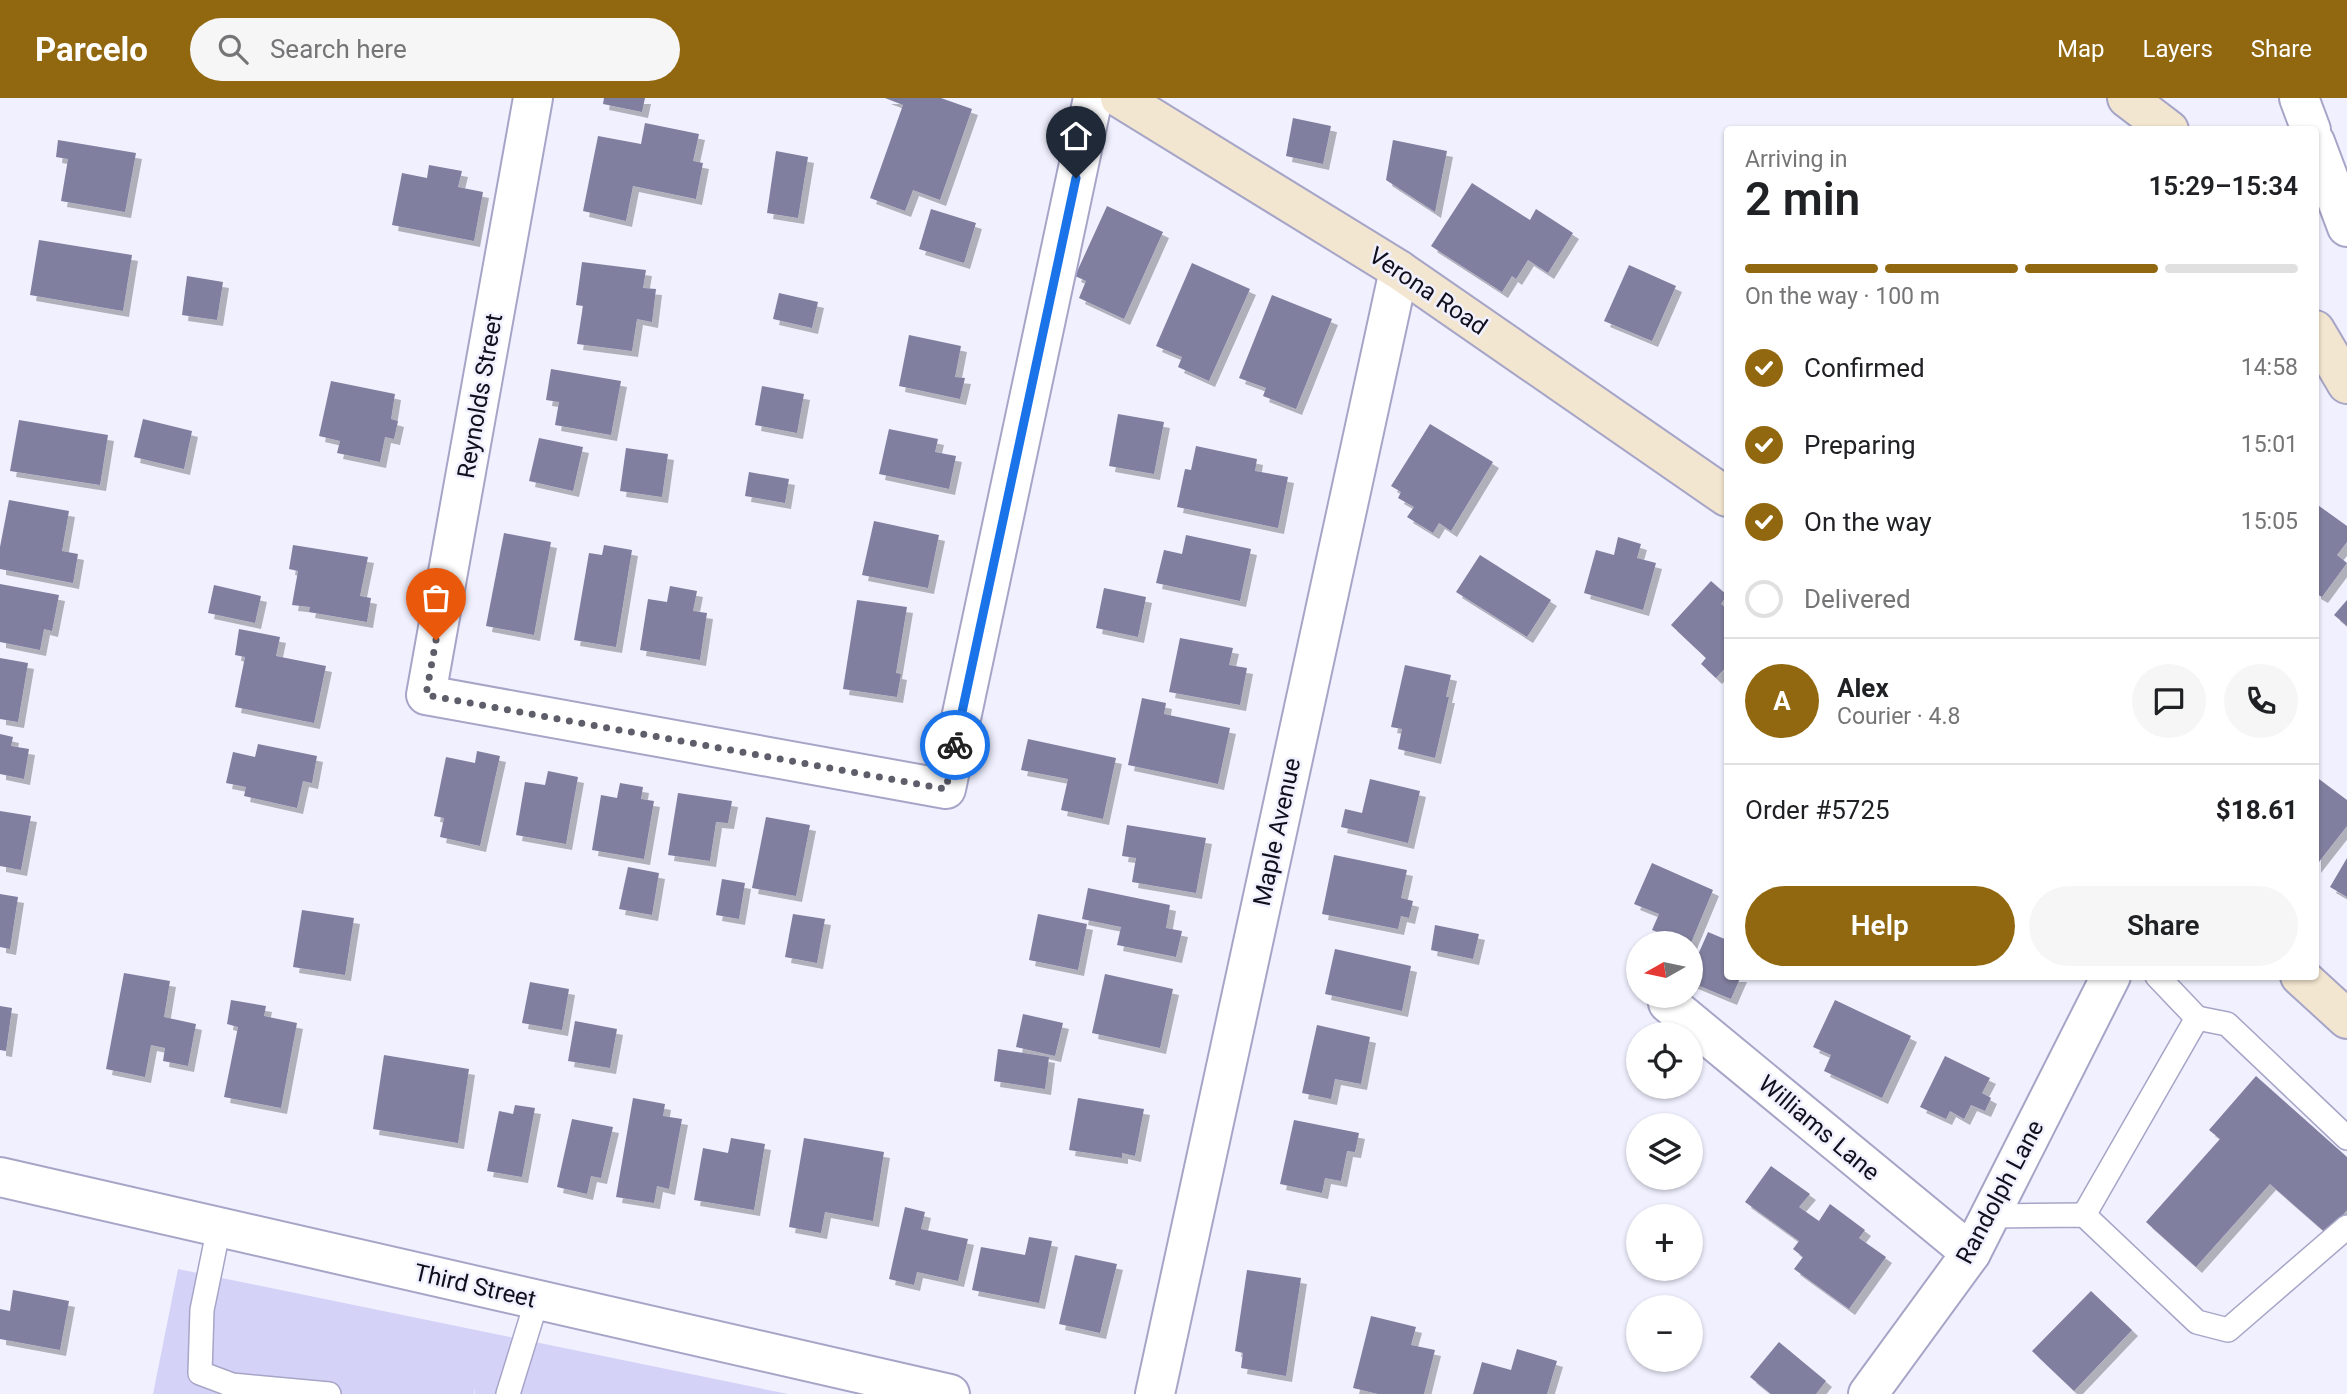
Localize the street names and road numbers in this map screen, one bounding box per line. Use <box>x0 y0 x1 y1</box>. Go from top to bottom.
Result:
street label: Verona Road <box>1364 241 1492 341</box>
street label: Reynolds Street <box>452 311 508 481</box>
street label: Maple Avenue <box>1248 755 1306 909</box>
street label: Williams Lane <box>1753 1069 1885 1187</box>
street label: Randolph Lane <box>1950 1115 2050 1269</box>
street label: Third Street <box>411 1258 539 1314</box>

